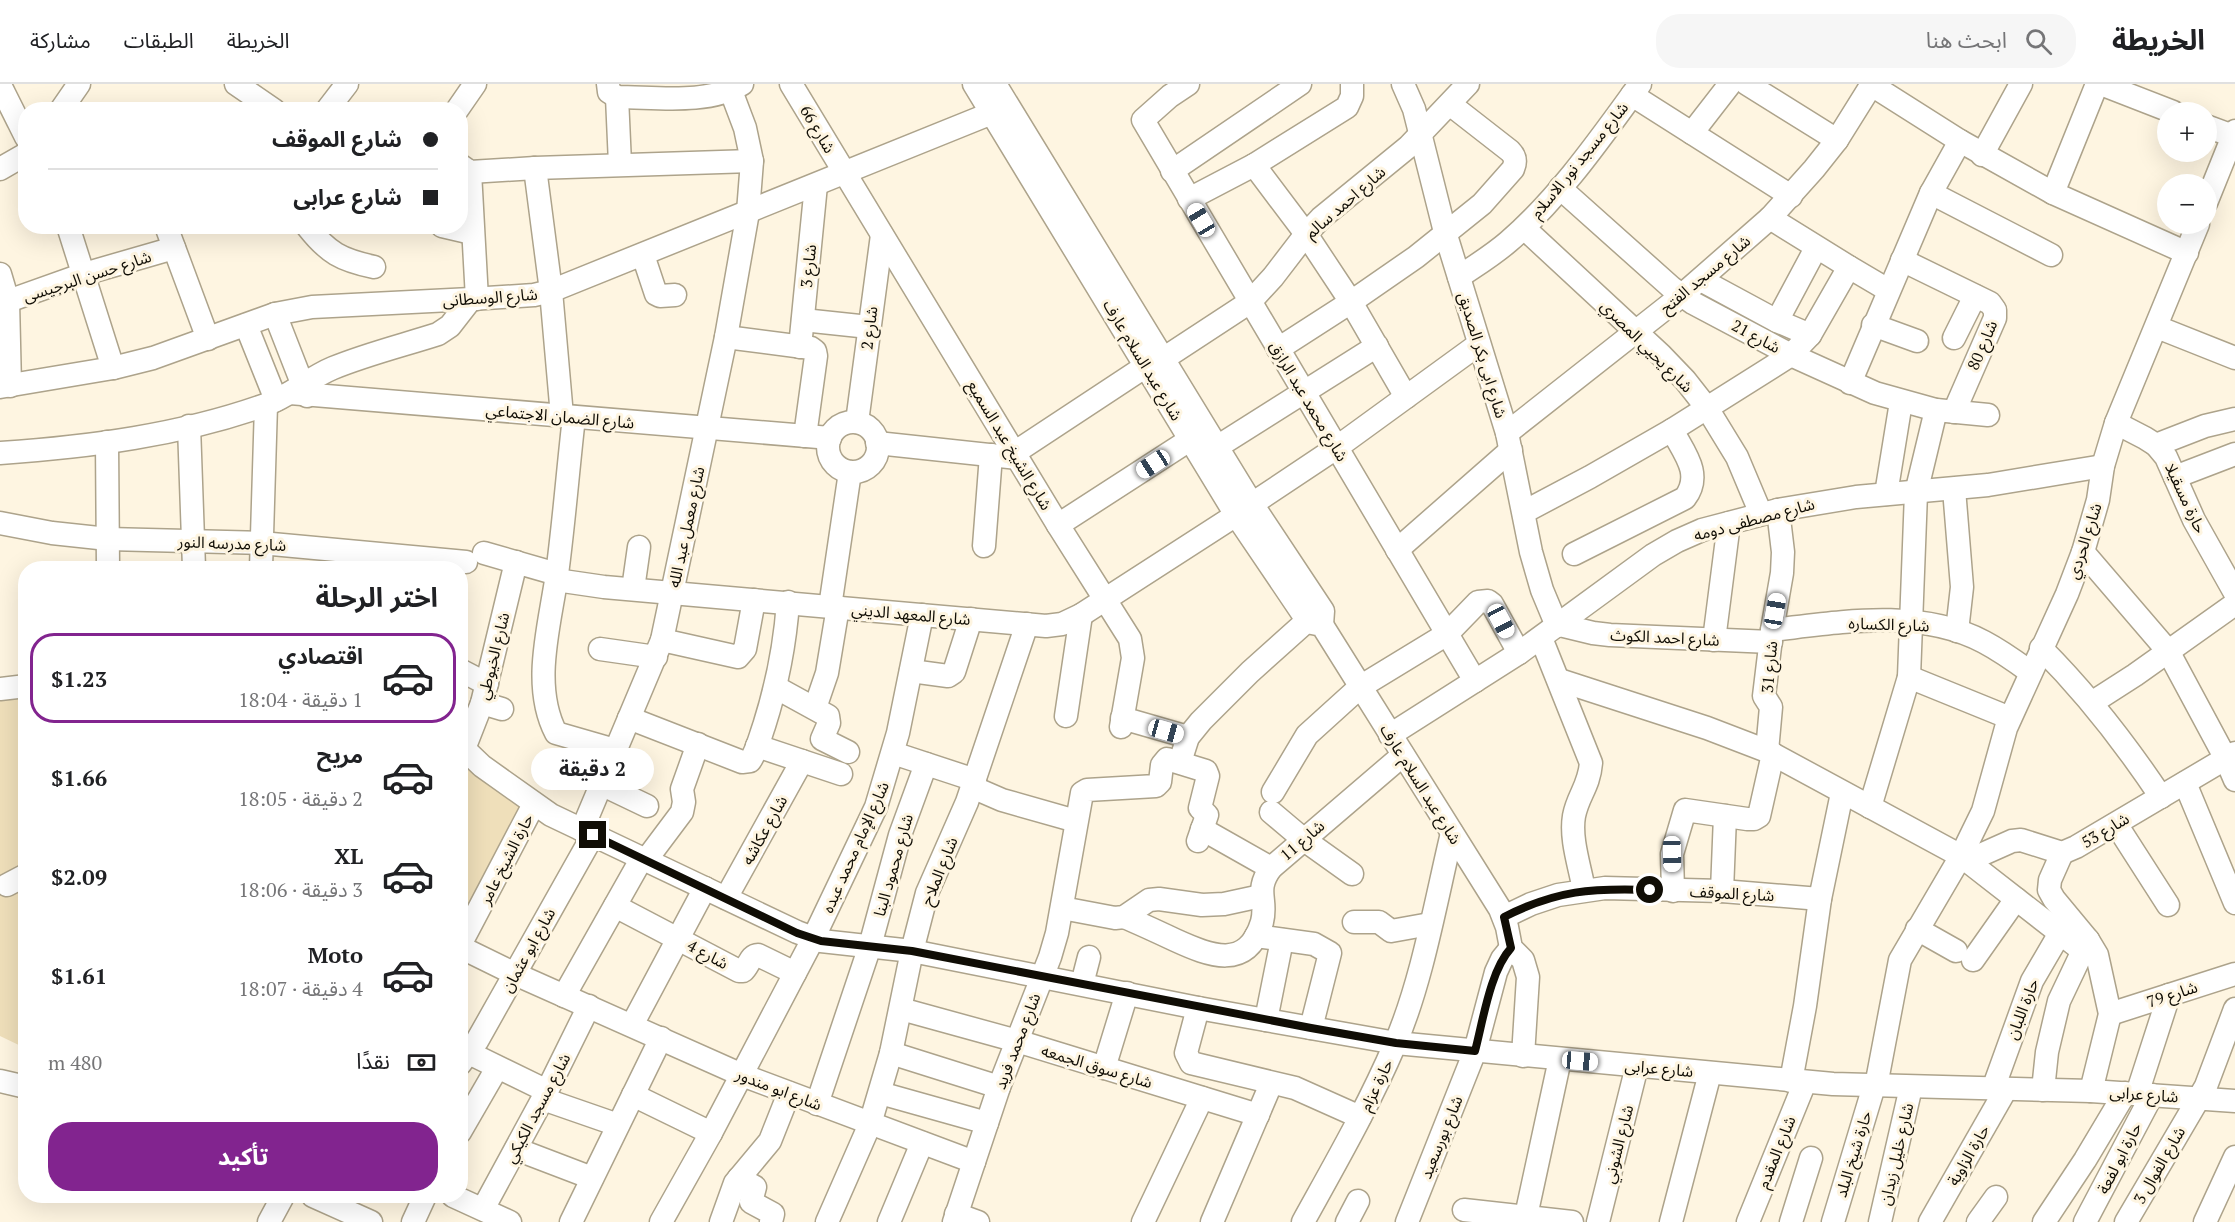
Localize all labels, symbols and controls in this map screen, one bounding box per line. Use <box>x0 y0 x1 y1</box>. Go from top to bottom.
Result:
search box <box>1656 14 2076 68</box>
text: الخريطة <box>2112 21 2205 58</box>
text: ابحث هنا <box>1926 25 2007 54</box>
icon: search <box>2022 25 2055 58</box>
text: مشاركة <box>30 26 91 54</box>
text: الطبقات <box>124 26 194 54</box>
text: الخريطة <box>227 26 290 54</box>
street label: شارع مسجد نور الاسلام <box>1525 97 1635 224</box>
street label: شارع 66 <box>793 101 841 158</box>
map controls <box>2157 102 2217 234</box>
button: + <box>2157 102 2217 162</box>
text: شارع الموقف <box>272 124 402 153</box>
street label: شارع احمد سالم <box>1300 161 1391 245</box>
button: − <box>2157 174 2217 234</box>
text: شارع عرابى <box>293 182 402 211</box>
car <box>1184 200 1218 240</box>
street label: شارع مسجد الفتح <box>1655 230 1756 320</box>
street label: شارع 3 <box>795 243 823 289</box>
street label: شارع حسن البرجيسى <box>20 245 155 309</box>
street label: شارع الوسطانى <box>442 283 538 313</box>
street label: شارع ابى بكر الصديق <box>1451 289 1513 421</box>
street label: شارع عبد السلام عارف <box>1096 295 1188 426</box>
street label: شارع يحيي المصري <box>1594 295 1698 399</box>
street label: شارع 2 <box>855 305 885 351</box>
street label: شارع 21 <box>1727 314 1784 360</box>
street label: شارع 80 <box>1962 317 2004 374</box>
street label: شارع محمد عبد الرازق <box>1263 337 1354 466</box>
street label: شارع الشيخ عبد السميع <box>961 376 1058 515</box>
street label: شارع الضمان الاجتماعي <box>485 399 635 435</box>
car <box>1133 447 1173 481</box>
street label: حارة مسقيلا <box>2160 459 2212 537</box>
street label: شارع معمل عبد الله <box>662 465 712 590</box>
street label: شارع مصطفى دومه <box>1691 492 1818 548</box>
street label: شارع الحردي <box>2061 500 2109 583</box>
street label: شارع مدرسه النور <box>176 530 287 558</box>
text: اختر الرحلة <box>315 579 438 615</box>
car <box>1763 592 1787 630</box>
street label: شارع المعهد الديني <box>850 598 972 632</box>
car <box>1485 601 1517 641</box>
street label: شارع الخيوطي <box>472 610 516 703</box>
street label: شارع الكساره <box>1848 612 1930 638</box>
street label: شارع احمد الكوث <box>1610 623 1720 653</box>
street label: شارع 31 <box>1756 640 1784 694</box>
text: اقتصادي <box>278 641 363 670</box>
icon: car <box>381 651 435 705</box>
text: $1.23 <box>51 664 107 693</box>
text: 1 دقيقة · 18:04 <box>238 686 363 713</box>
car <box>1146 717 1186 745</box>
street label: شارع عبد السلام عارف <box>1374 720 1467 849</box>
text: مريح <box>317 740 363 769</box>
callout: 2 دقيقة <box>532 748 654 790</box>
icon: car <box>381 750 435 804</box>
text: 2 دقيقة <box>559 755 626 782</box>
text: $1.66 <box>51 763 107 792</box>
street label: شارع الإمام محمد عبده <box>816 778 896 917</box>
text: 2 دقيقة · 18:05 <box>238 785 363 812</box>
street label: شارع عكاشه <box>736 791 794 870</box>
street label: شارع 53 <box>2077 807 2134 855</box>
street label: حارة الشيخ عامر <box>473 810 540 910</box>
street label: شارع محمود البنا <box>868 811 920 919</box>
street label: شارع 11 <box>1275 815 1330 867</box>
route end <box>579 821 606 848</box>
street label: شارع الملاح <box>915 833 965 909</box>
car <box>1663 836 1681 872</box>
text: XL <box>334 841 363 870</box>
icon: car <box>381 849 435 903</box>
text: $2.09 <box>51 862 107 891</box>
text: 3 دقيقة · 18:06 <box>238 876 363 903</box>
route start <box>1636 876 1663 903</box>
street label: شارع الموقف <box>1689 880 1775 908</box>
street label: شارع ابو عثمان <box>496 904 562 997</box>
street label: شارع 4 <box>683 934 732 976</box>
text: Moto <box>308 940 363 969</box>
icon: car <box>381 948 435 1002</box>
text: $1.61 <box>51 961 107 990</box>
text: 4 دقيقة · 18:07 <box>238 975 363 1002</box>
street label: حارة اللبان <box>2000 975 2044 1043</box>
street label: شارع 79 <box>2144 975 2201 1014</box>
street label: شارع محمد فريد <box>989 990 1047 1093</box>
street label: شارع سوق الجمعه <box>1038 1039 1155 1095</box>
text: نقدًا <box>356 1046 390 1075</box>
icon: cash <box>405 1046 438 1079</box>
text: 480 m <box>48 1049 102 1076</box>
street label: شارع مسجد الكيكي <box>499 1049 577 1168</box>
car <box>1561 1050 1599 1072</box>
street label: شارع عرابى <box>1624 1054 1694 1084</box>
street label: حارة عزام <box>1354 1055 1400 1116</box>
street label: شارع ابو مندور <box>731 1062 825 1117</box>
street label: شارع عرابى <box>2109 1081 2179 1109</box>
street label: شارع بورسعيد <box>1414 1092 1469 1183</box>
street label: شارع خليل زيدان <box>1874 1101 1920 1208</box>
street label: شارع الشوني <box>1598 1102 1640 1186</box>
street label: حارة شيخ البلد <box>1829 1108 1878 1200</box>
street label: شارع المقدم <box>1751 1112 1802 1192</box>
street label: حارة ابو لفعة <box>2092 1119 2146 1197</box>
street label: حارة الزاوية <box>1942 1120 1994 1190</box>
button: تأكيد <box>48 1122 438 1191</box>
street label: شارع الفوال 3 <box>2128 1122 2192 1209</box>

